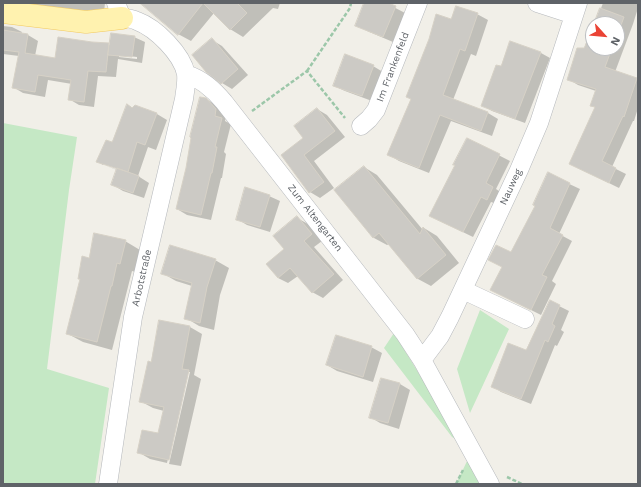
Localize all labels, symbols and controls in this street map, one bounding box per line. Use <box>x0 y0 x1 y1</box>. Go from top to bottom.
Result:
north arrow <box>585 16 625 56</box>
street label: Im Frankenfeld <box>374 30 412 104</box>
text: N <box>608 35 623 48</box>
street label: Nauweg <box>497 167 525 207</box>
street label: Zum Altengarten <box>285 182 345 254</box>
street label: Arbotstraße <box>130 248 154 308</box>

